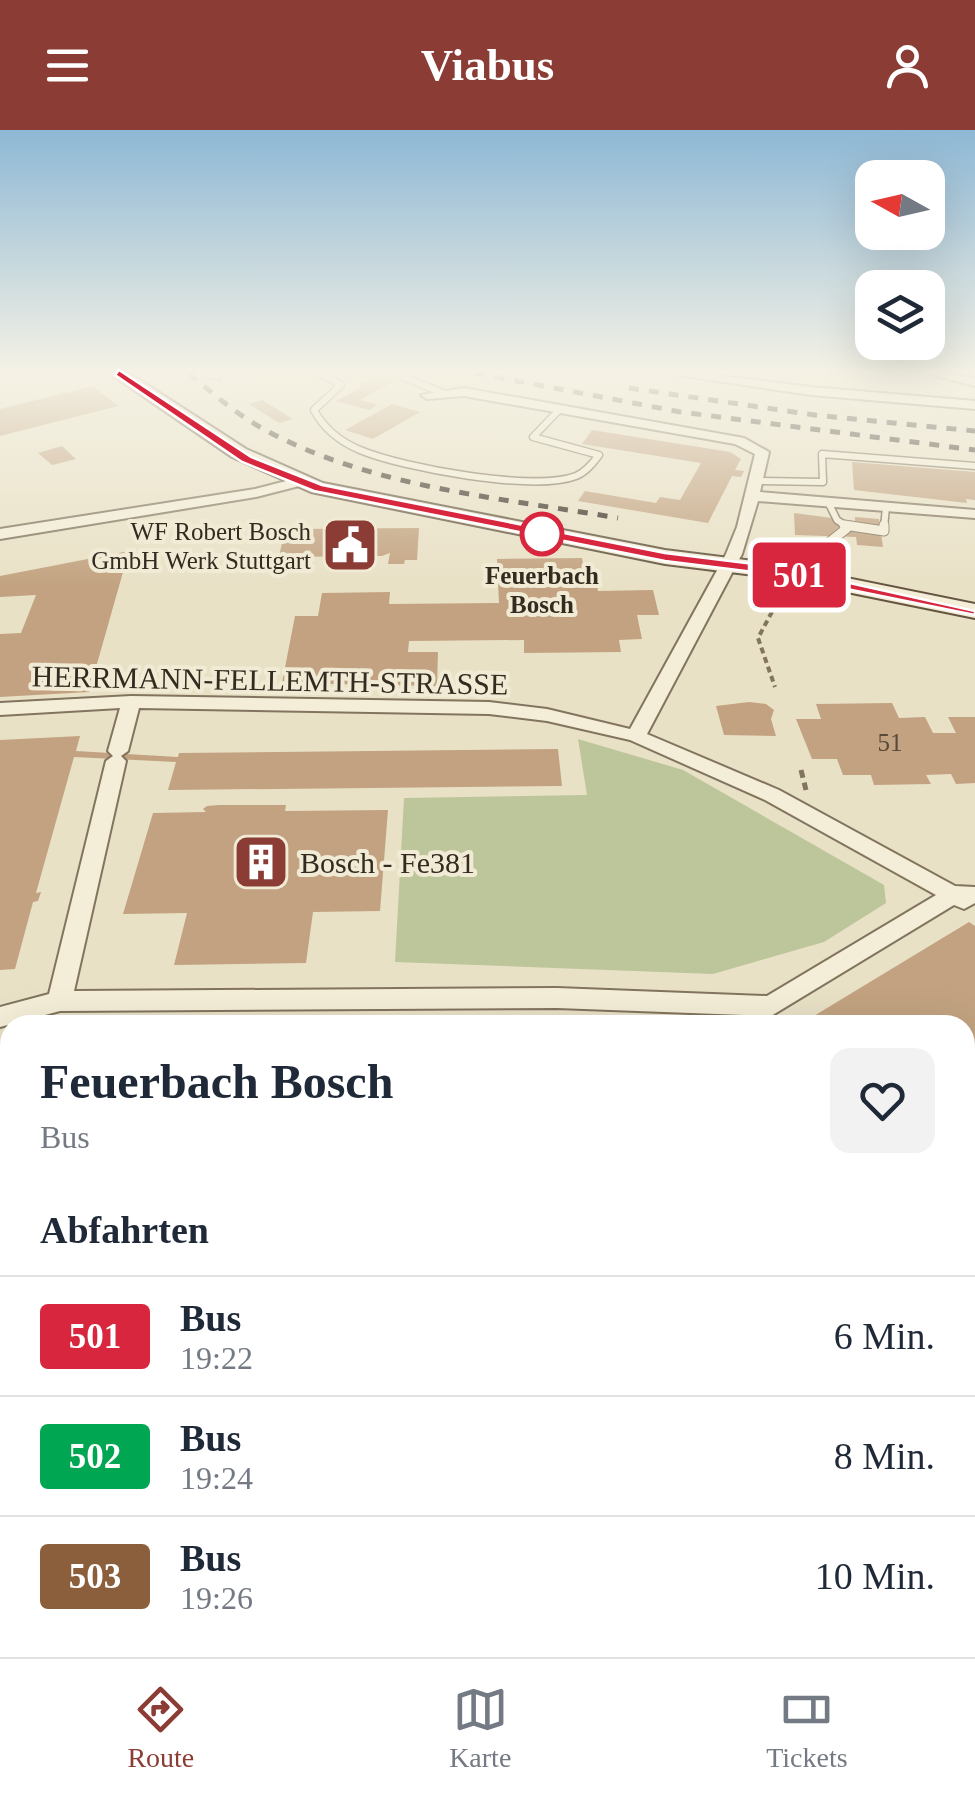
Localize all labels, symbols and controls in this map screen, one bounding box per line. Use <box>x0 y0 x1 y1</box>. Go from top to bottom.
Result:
icon: menu <box>40 38 95 93</box>
icon: person <box>880 38 935 93</box>
text: Viabus <box>421 40 554 90</box>
north arrow <box>855 160 945 250</box>
map controls <box>855 160 945 360</box>
button: layers <box>855 270 945 360</box>
marker: Feuerbach Bosch <box>521 513 563 555</box>
public building icon: WF Robert Bosch GmbH Werk Stuttgart <box>320 515 380 575</box>
place label: WF Robert Bosch GmbH Werk Stuttgart <box>91 518 311 574</box>
line badge: 501 <box>742 542 856 608</box>
text: 501 <box>773 556 825 595</box>
place label: Feuerbach Bosch <box>485 562 599 618</box>
street label: HERRMANN-FELLEMTH-STRASSE <box>31 659 509 701</box>
house number: 51 <box>878 729 903 756</box>
building icon: Bosch - Fe381 <box>231 832 291 892</box>
place label: Bosch - Fe381 <box>300 846 475 879</box>
button: heart <box>830 1048 935 1153</box>
text: Feuerbach Bosch <box>40 1055 393 1108</box>
text: Bus <box>40 1119 90 1155</box>
text: Abfahrten <box>40 1209 209 1251</box>
text: Bus <box>180 1297 241 1339</box>
text: 6 Min. <box>834 1315 935 1357</box>
text: 501 <box>69 1317 121 1356</box>
text: 19:22 <box>180 1340 253 1376</box>
text: Bus <box>180 1417 241 1459</box>
text: 8 Min. <box>834 1435 935 1477</box>
text: 502 <box>69 1437 121 1476</box>
text: 19:24 <box>180 1460 253 1496</box>
text: Bus <box>180 1537 241 1579</box>
text: 10 Min. <box>815 1555 935 1597</box>
text: 503 <box>69 1557 121 1596</box>
text: 19:26 <box>180 1580 253 1616</box>
tab: Route <box>127 1682 194 1774</box>
tab: Karte <box>449 1682 511 1774</box>
tab: Tickets <box>766 1682 848 1774</box>

